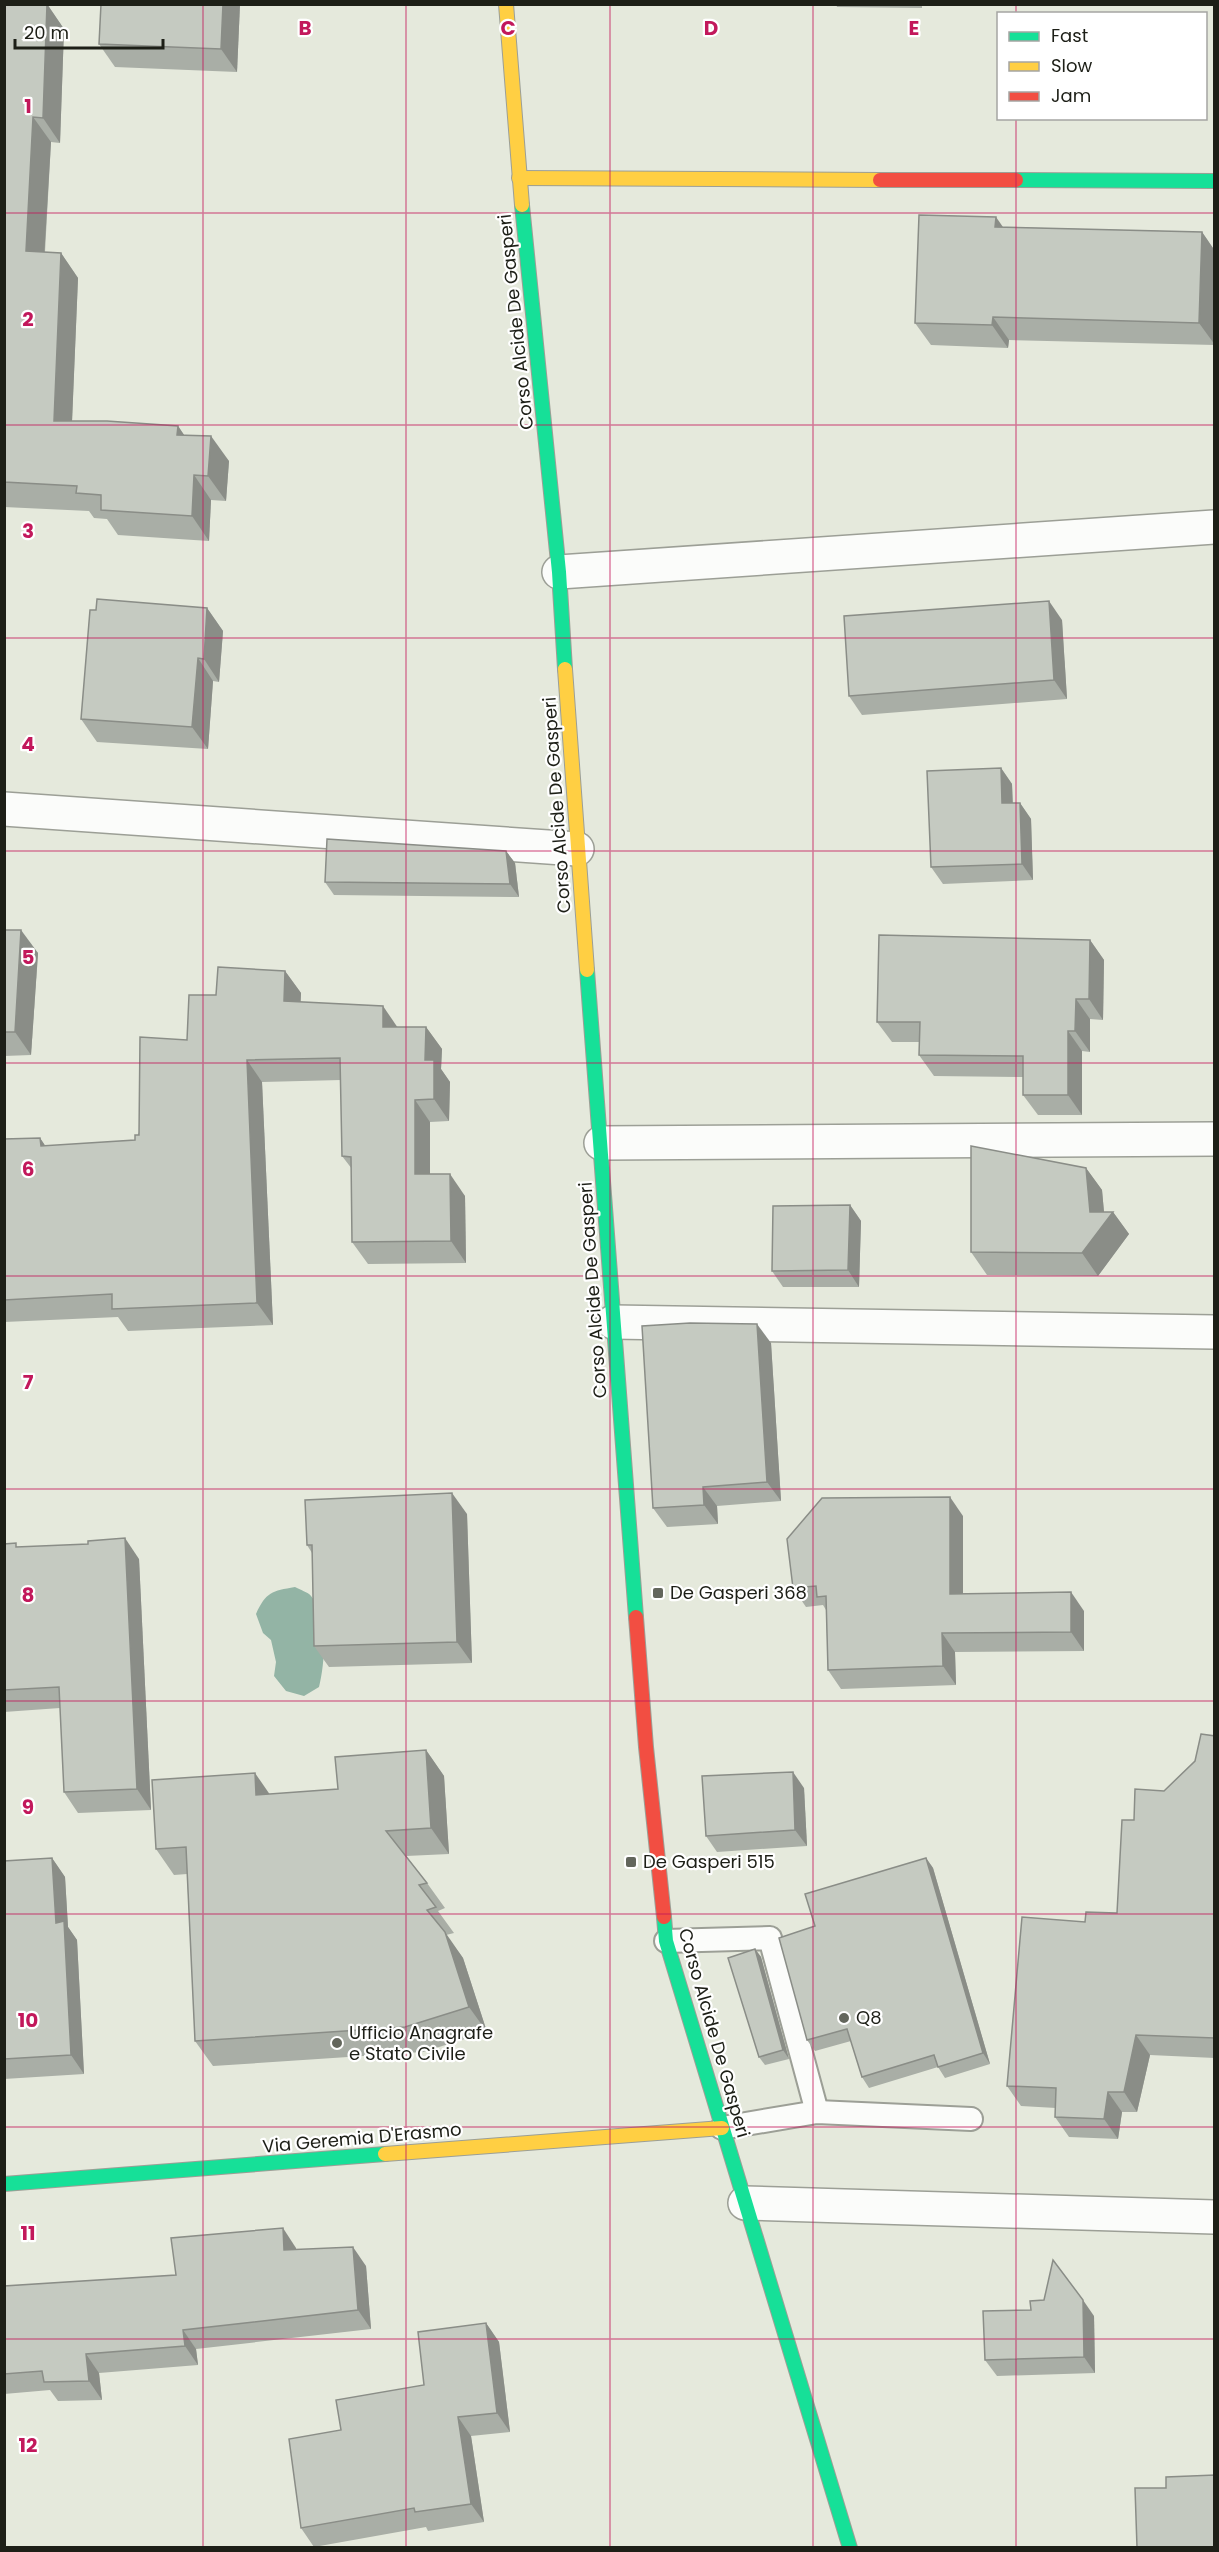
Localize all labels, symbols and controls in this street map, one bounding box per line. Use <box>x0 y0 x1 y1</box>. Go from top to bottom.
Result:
scale bar <box>15 12 164 50</box>
legend <box>997 12 1207 120</box>
text: B <box>298 14 312 42</box>
text: C <box>500 14 516 42</box>
text: D <box>704 14 718 42</box>
text: E <box>909 14 919 42</box>
text: 20 m <box>24 20 69 45</box>
text: Fast <box>1051 23 1088 48</box>
text: Slow <box>1051 53 1093 78</box>
text: Jam <box>1051 83 1091 108</box>
text: 1 <box>24 92 32 120</box>
street label: Corso Alcide De Gasperi <box>492 213 539 431</box>
text: 2 <box>22 305 34 333</box>
text: 3 <box>22 517 34 545</box>
street label: Corso Alcide De Gasperi <box>536 696 577 914</box>
text: 4 <box>21 730 35 758</box>
text: 5 <box>22 943 35 971</box>
text: 6 <box>22 1155 34 1183</box>
street label: Corso Alcide De Gasperi <box>572 1181 613 1399</box>
text: 7 <box>23 1368 34 1396</box>
place label: De Gasperi 368 <box>670 1580 807 1605</box>
text: 8 <box>22 1581 34 1609</box>
marker: De Gasperi 368 <box>651 1586 665 1600</box>
text: 9 <box>22 1793 34 1821</box>
place label: De Gasperi 515 <box>643 1849 775 1874</box>
marker: De Gasperi 515 <box>624 1855 638 1869</box>
street label: Corso Alcide De Gasperi <box>673 1925 756 2140</box>
place label: Q8 <box>856 2005 882 2030</box>
text: 10 <box>18 2006 38 2034</box>
marker: Q8 <box>837 2011 851 2025</box>
place label: Ufficio Anagrafe e Stato Civile <box>349 2020 493 2066</box>
marker: Ufficio Anagrafe e Stato Civile <box>330 2036 344 2050</box>
street label: Via Geremia D'Erasmo <box>261 2116 463 2159</box>
text: 11 <box>20 2219 36 2247</box>
text: 12 <box>19 2431 37 2459</box>

